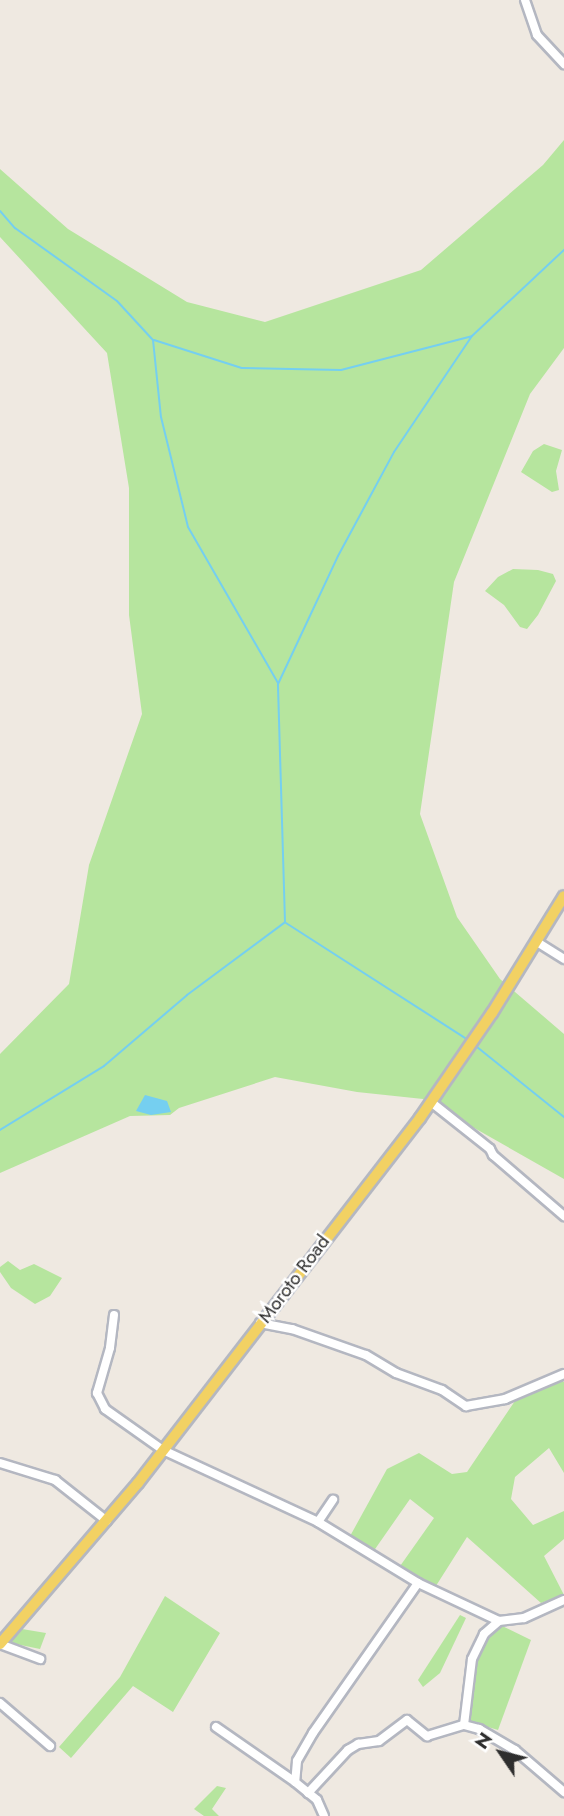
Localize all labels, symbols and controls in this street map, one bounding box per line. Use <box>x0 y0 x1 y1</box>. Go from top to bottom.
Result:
street label: Moroto Road <box>254 1231 334 1327</box>
north arrow <box>466 1718 536 1788</box>
text: N <box>468 1727 499 1755</box>

